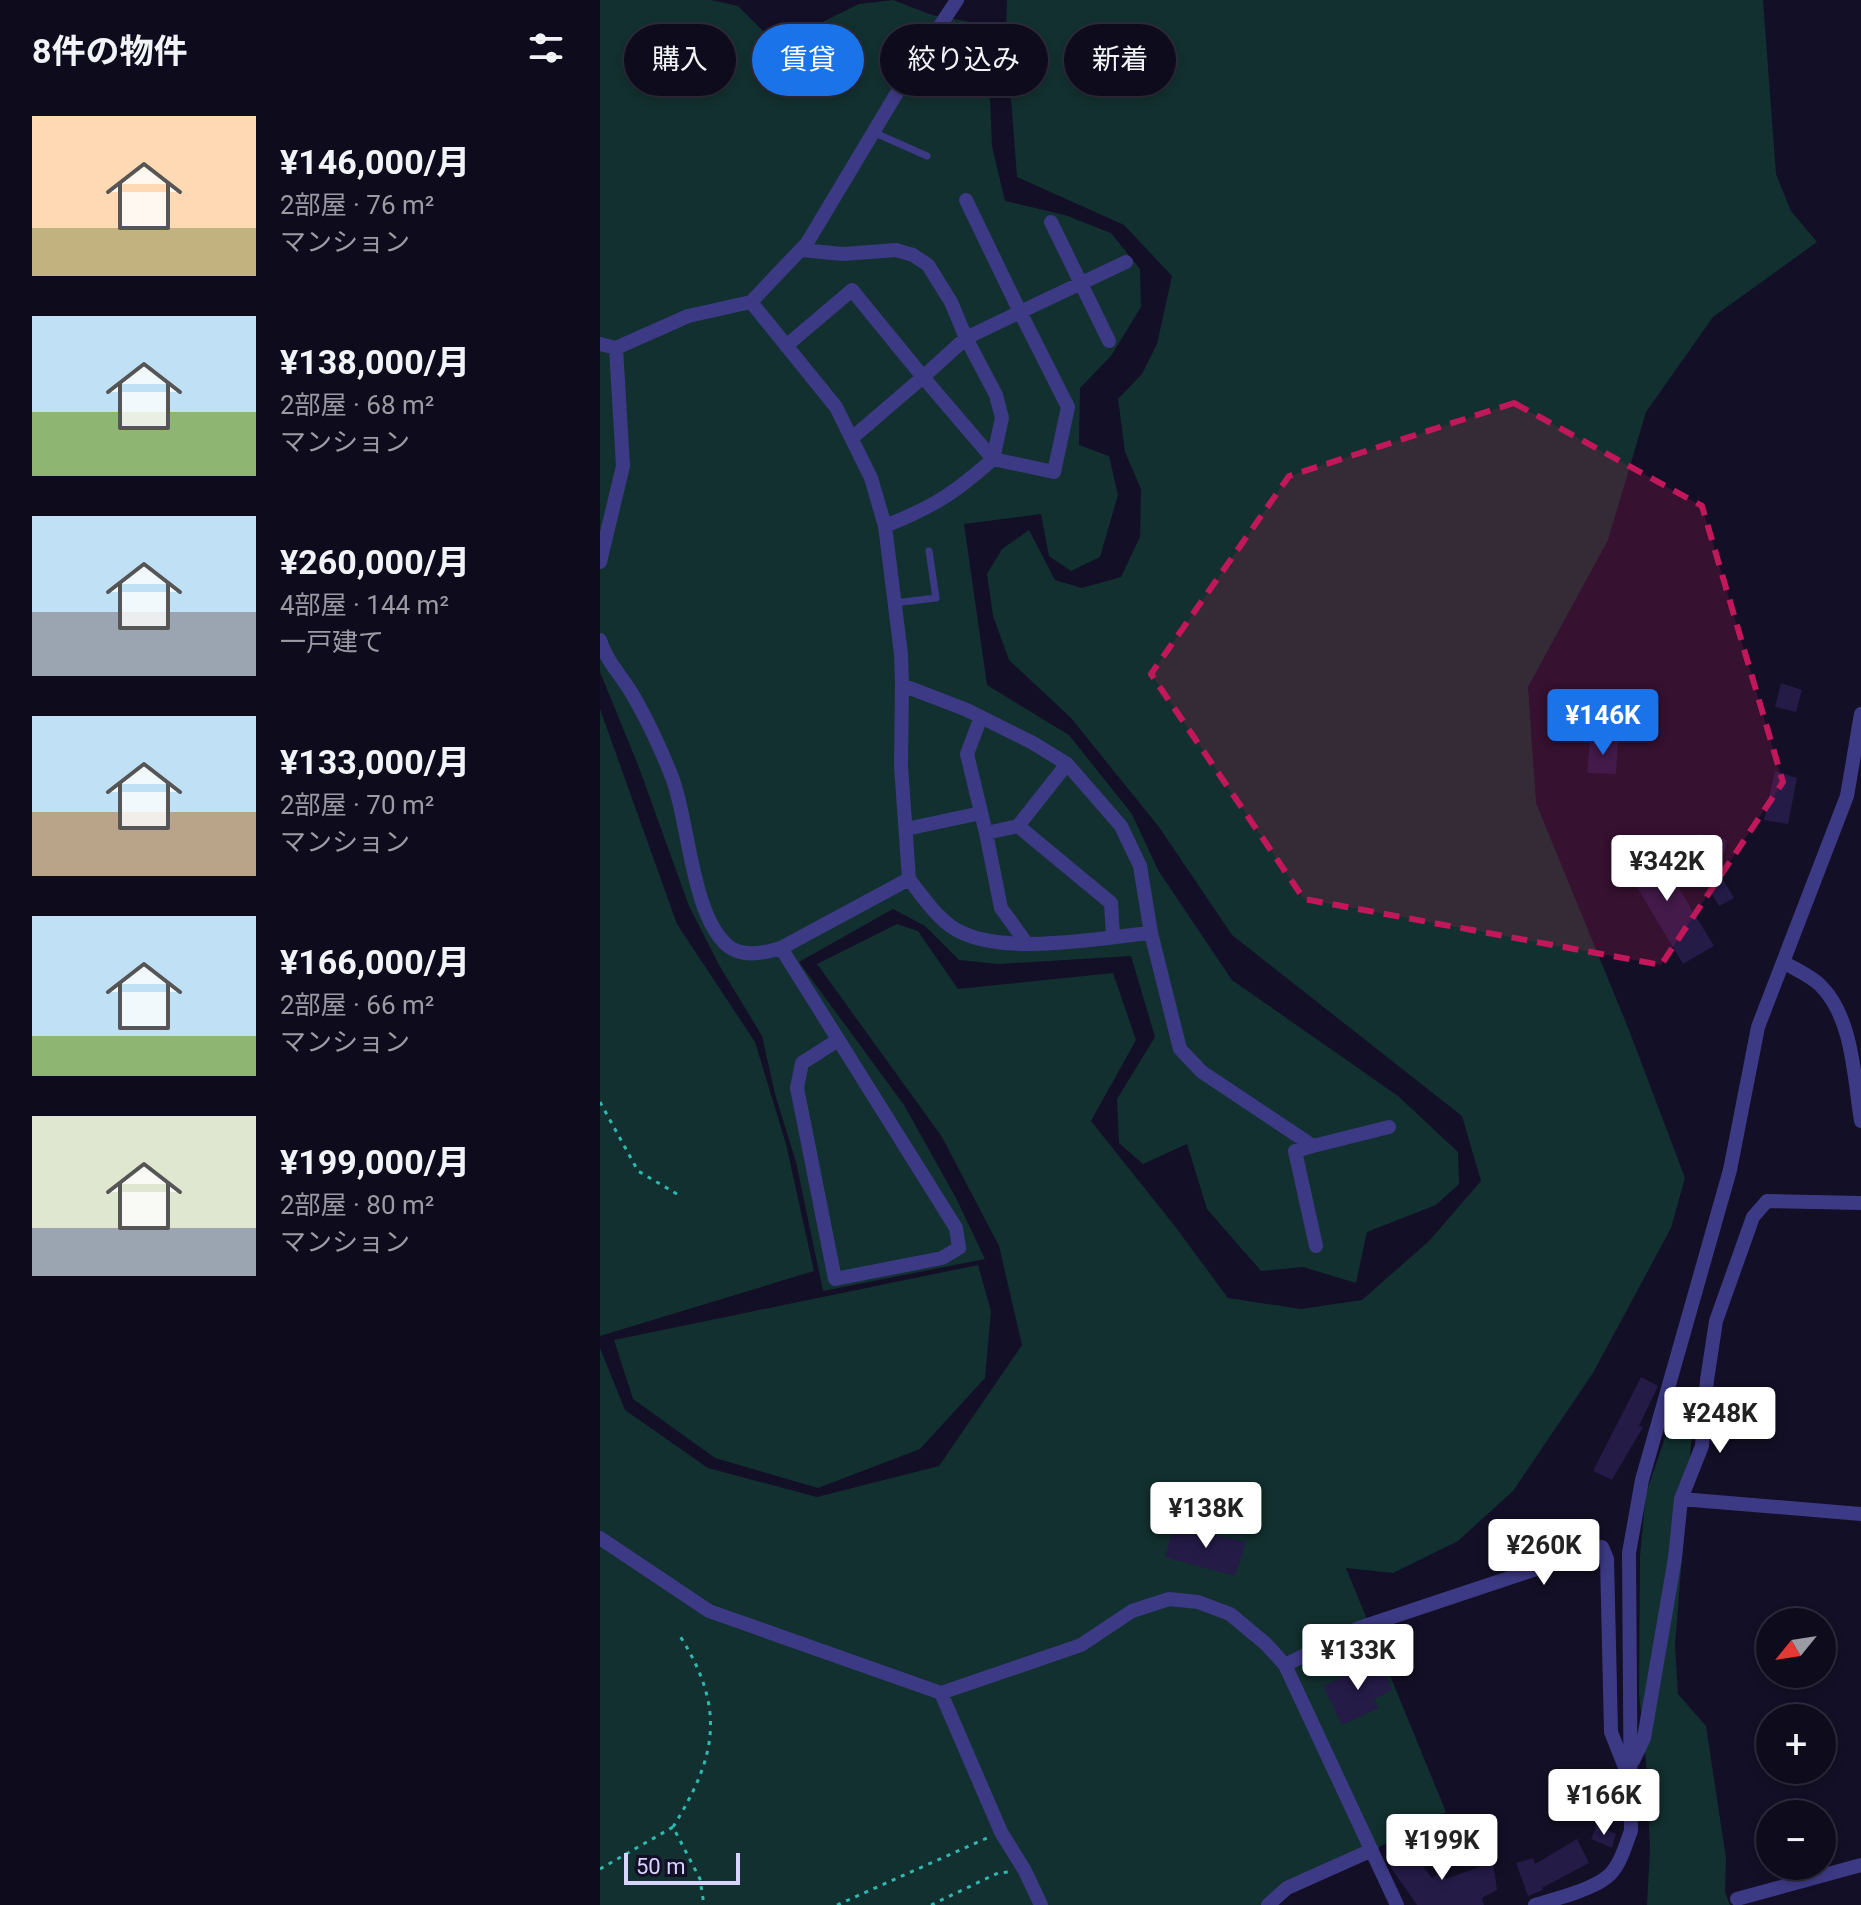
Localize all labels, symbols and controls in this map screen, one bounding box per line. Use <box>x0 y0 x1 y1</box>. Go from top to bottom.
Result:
chip: 購入 <box>624 24 736 96</box>
chip: 賃貸 <box>752 24 864 96</box>
chip: 絞り込み <box>880 24 1048 96</box>
chip: 新着 <box>1064 24 1176 96</box>
icon: filters <box>524 26 568 70</box>
text: 8件の物件 <box>32 31 188 71</box>
text: ¥146,000/月 <box>280 142 470 182</box>
icon: home <box>96 148 192 244</box>
text: 2部屋 · 76 m² <box>280 190 434 220</box>
text: マンション <box>280 227 410 257</box>
text: ¥138,000/月 <box>280 342 470 382</box>
icon: home <box>96 348 192 444</box>
text: 2部屋 · 68 m² <box>280 390 434 420</box>
text: マンション <box>280 427 410 457</box>
text: ¥260,000/月 <box>280 542 470 582</box>
icon: home <box>96 548 192 644</box>
text: 4部屋 · 144 m² <box>280 590 449 620</box>
text: 一戸建て <box>280 627 384 657</box>
pin: ¥146K <box>1547 689 1659 757</box>
text: ¥146K <box>1565 700 1641 730</box>
text: ¥133,000/月 <box>280 742 470 782</box>
icon: home <box>96 748 192 844</box>
text: 2部屋 · 70 m² <box>280 790 434 820</box>
text: マンション <box>280 827 410 857</box>
pin: ¥342K <box>1611 835 1723 903</box>
text: ¥342K <box>1629 846 1705 876</box>
text: ¥166,000/月 <box>280 942 470 982</box>
icon: home <box>96 948 192 1044</box>
text: 2部屋 · 66 m² <box>280 990 434 1020</box>
text: マンション <box>280 1027 410 1057</box>
text: ¥199,000/月 <box>280 1142 470 1182</box>
icon: home <box>96 1148 192 1244</box>
text: 2部屋 · 80 m² <box>280 1190 434 1220</box>
text: マンション <box>280 1227 410 1257</box>
pin: ¥248K <box>1664 1387 1776 1455</box>
text: ¥248K <box>1682 1398 1758 1428</box>
pin: ¥138K <box>1150 1482 1262 1550</box>
text: ¥138K <box>1168 1493 1244 1523</box>
pin: ¥260K <box>1488 1519 1600 1587</box>
text: ¥260K <box>1506 1530 1582 1560</box>
north arrow <box>1756 1608 1836 1688</box>
map controls <box>1756 1608 1836 1880</box>
pin: ¥133K <box>1302 1624 1414 1692</box>
text: ¥133K <box>1320 1635 1396 1665</box>
button: + <box>1756 1704 1836 1784</box>
pin: ¥166K <box>1548 1769 1660 1837</box>
text: ¥166K <box>1566 1780 1642 1810</box>
button: − <box>1756 1800 1836 1880</box>
pin: ¥199K <box>1386 1814 1498 1882</box>
text: ¥199K <box>1404 1825 1480 1855</box>
scale bar <box>624 1849 740 1885</box>
text: 50 m <box>636 1854 685 1879</box>

